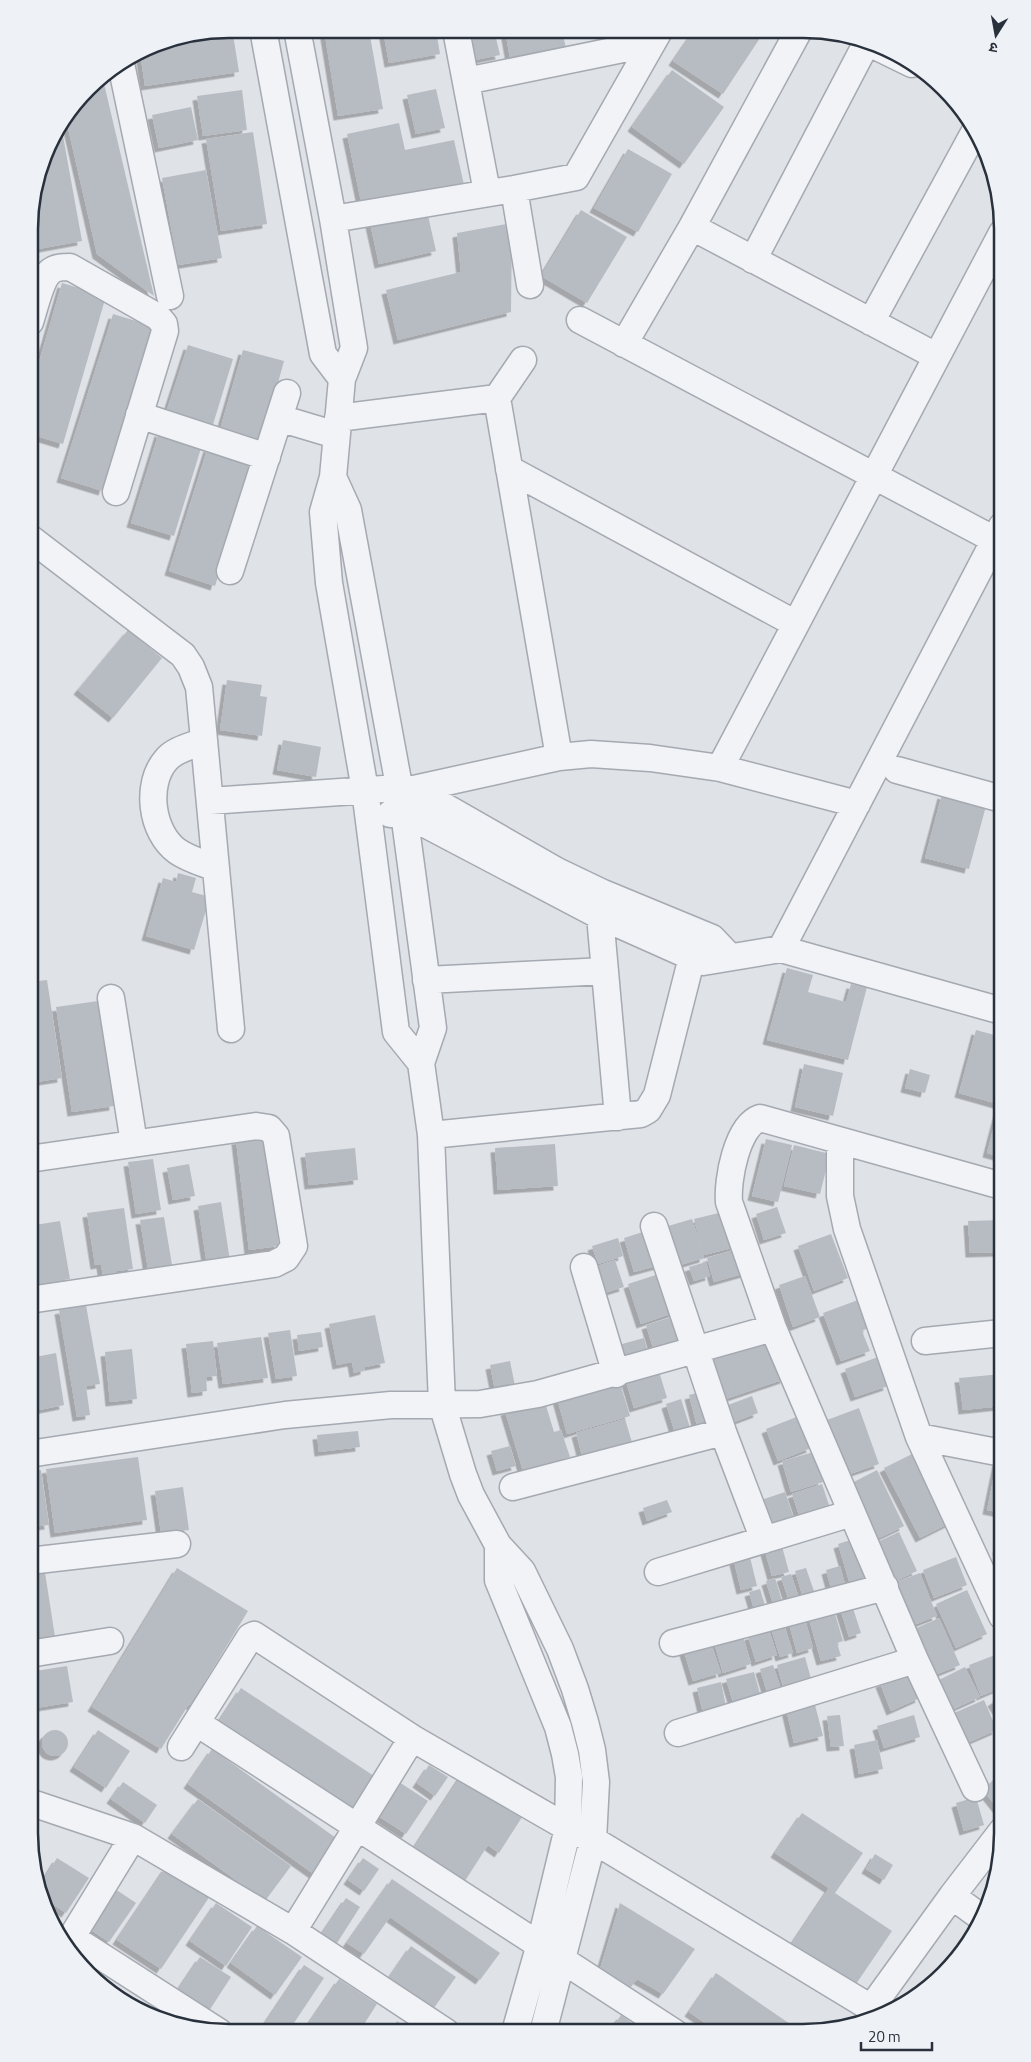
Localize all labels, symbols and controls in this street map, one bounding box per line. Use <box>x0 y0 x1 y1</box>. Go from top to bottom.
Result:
north arrow <box>971 10 1021 60</box>
text: उ <box>987 37 999 59</box>
scale bar <box>861 2020 932 2052</box>
text: 20 m <box>868 2025 901 2048</box>

